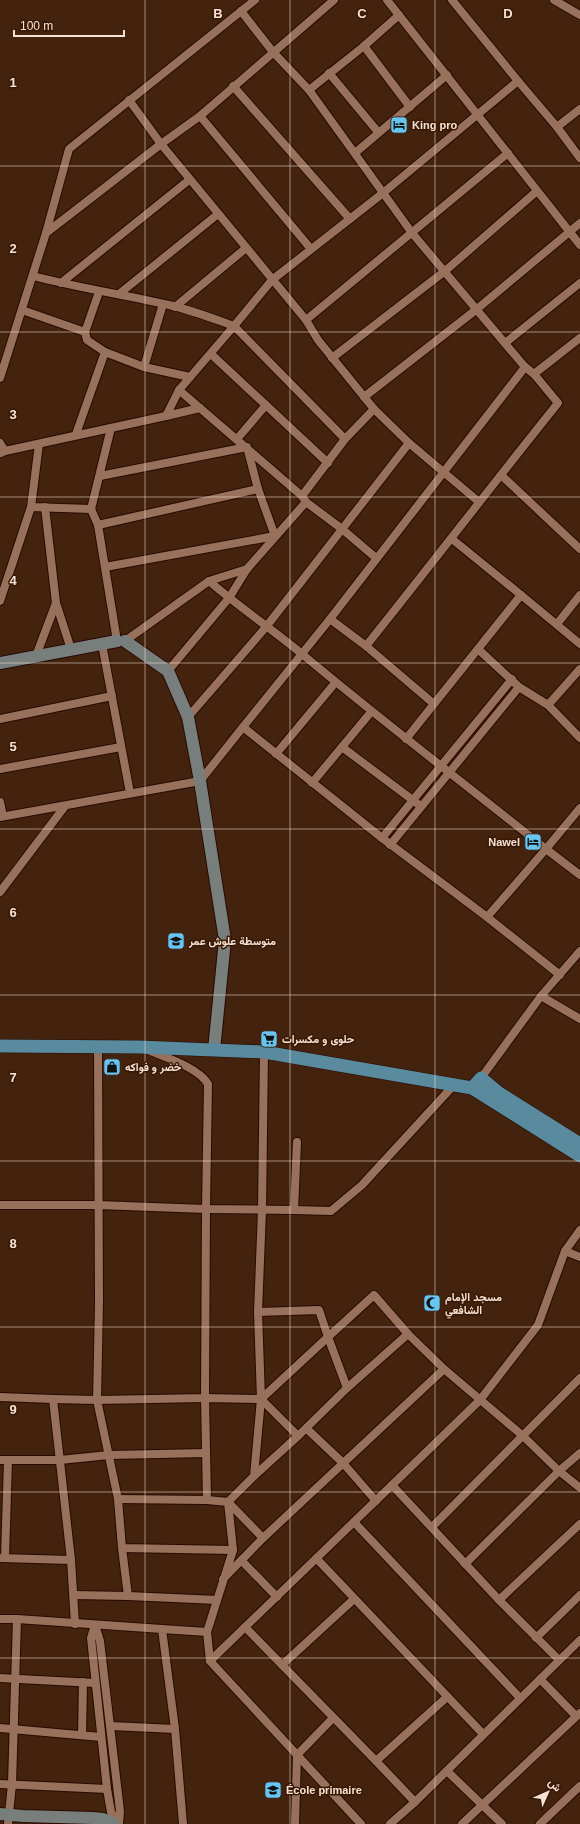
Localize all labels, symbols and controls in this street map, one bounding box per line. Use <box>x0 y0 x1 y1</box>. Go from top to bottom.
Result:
text: B <box>213 6 223 21</box>
text: C <box>357 6 367 21</box>
text: D <box>503 6 513 21</box>
scale bar <box>14 12 124 38</box>
text: 100 m <box>20 19 53 33</box>
text: 1 <box>9 75 17 90</box>
hotel icon: King pro <box>389 115 409 135</box>
place label: King pro <box>412 119 457 131</box>
text: 2 <box>9 241 17 256</box>
text: 3 <box>9 407 17 422</box>
text: 4 <box>9 573 17 588</box>
text: 5 <box>9 739 17 754</box>
hotel icon: Nawel <box>523 832 543 852</box>
place label: Nawel <box>488 836 520 848</box>
text: 6 <box>9 905 17 920</box>
school or university icon: متوسطة علوش عمر <box>166 931 186 951</box>
place label: متوسطة علوش عمر <box>188 935 276 948</box>
supermarket icon: حلوى و مكسرات <box>259 1029 279 1049</box>
place label: حلوى و مكسرات <box>282 1033 355 1046</box>
shop icon: خضر و فواكه <box>102 1057 122 1077</box>
place label: خضر و فواكه <box>125 1061 182 1074</box>
text: 7 <box>9 1070 17 1085</box>
text: 8 <box>9 1236 17 1251</box>
place label: مسجد الإمام الشافعي <box>445 1291 502 1319</box>
mosque icon: مسجد الإمام الشافعي <box>422 1293 442 1313</box>
text: 9 <box>9 1402 17 1417</box>
north arrow <box>528 1772 568 1812</box>
text: ش <box>545 1776 564 1795</box>
school or university icon: École primaire <box>263 1780 283 1800</box>
place label: École primaire <box>286 1784 362 1796</box>

